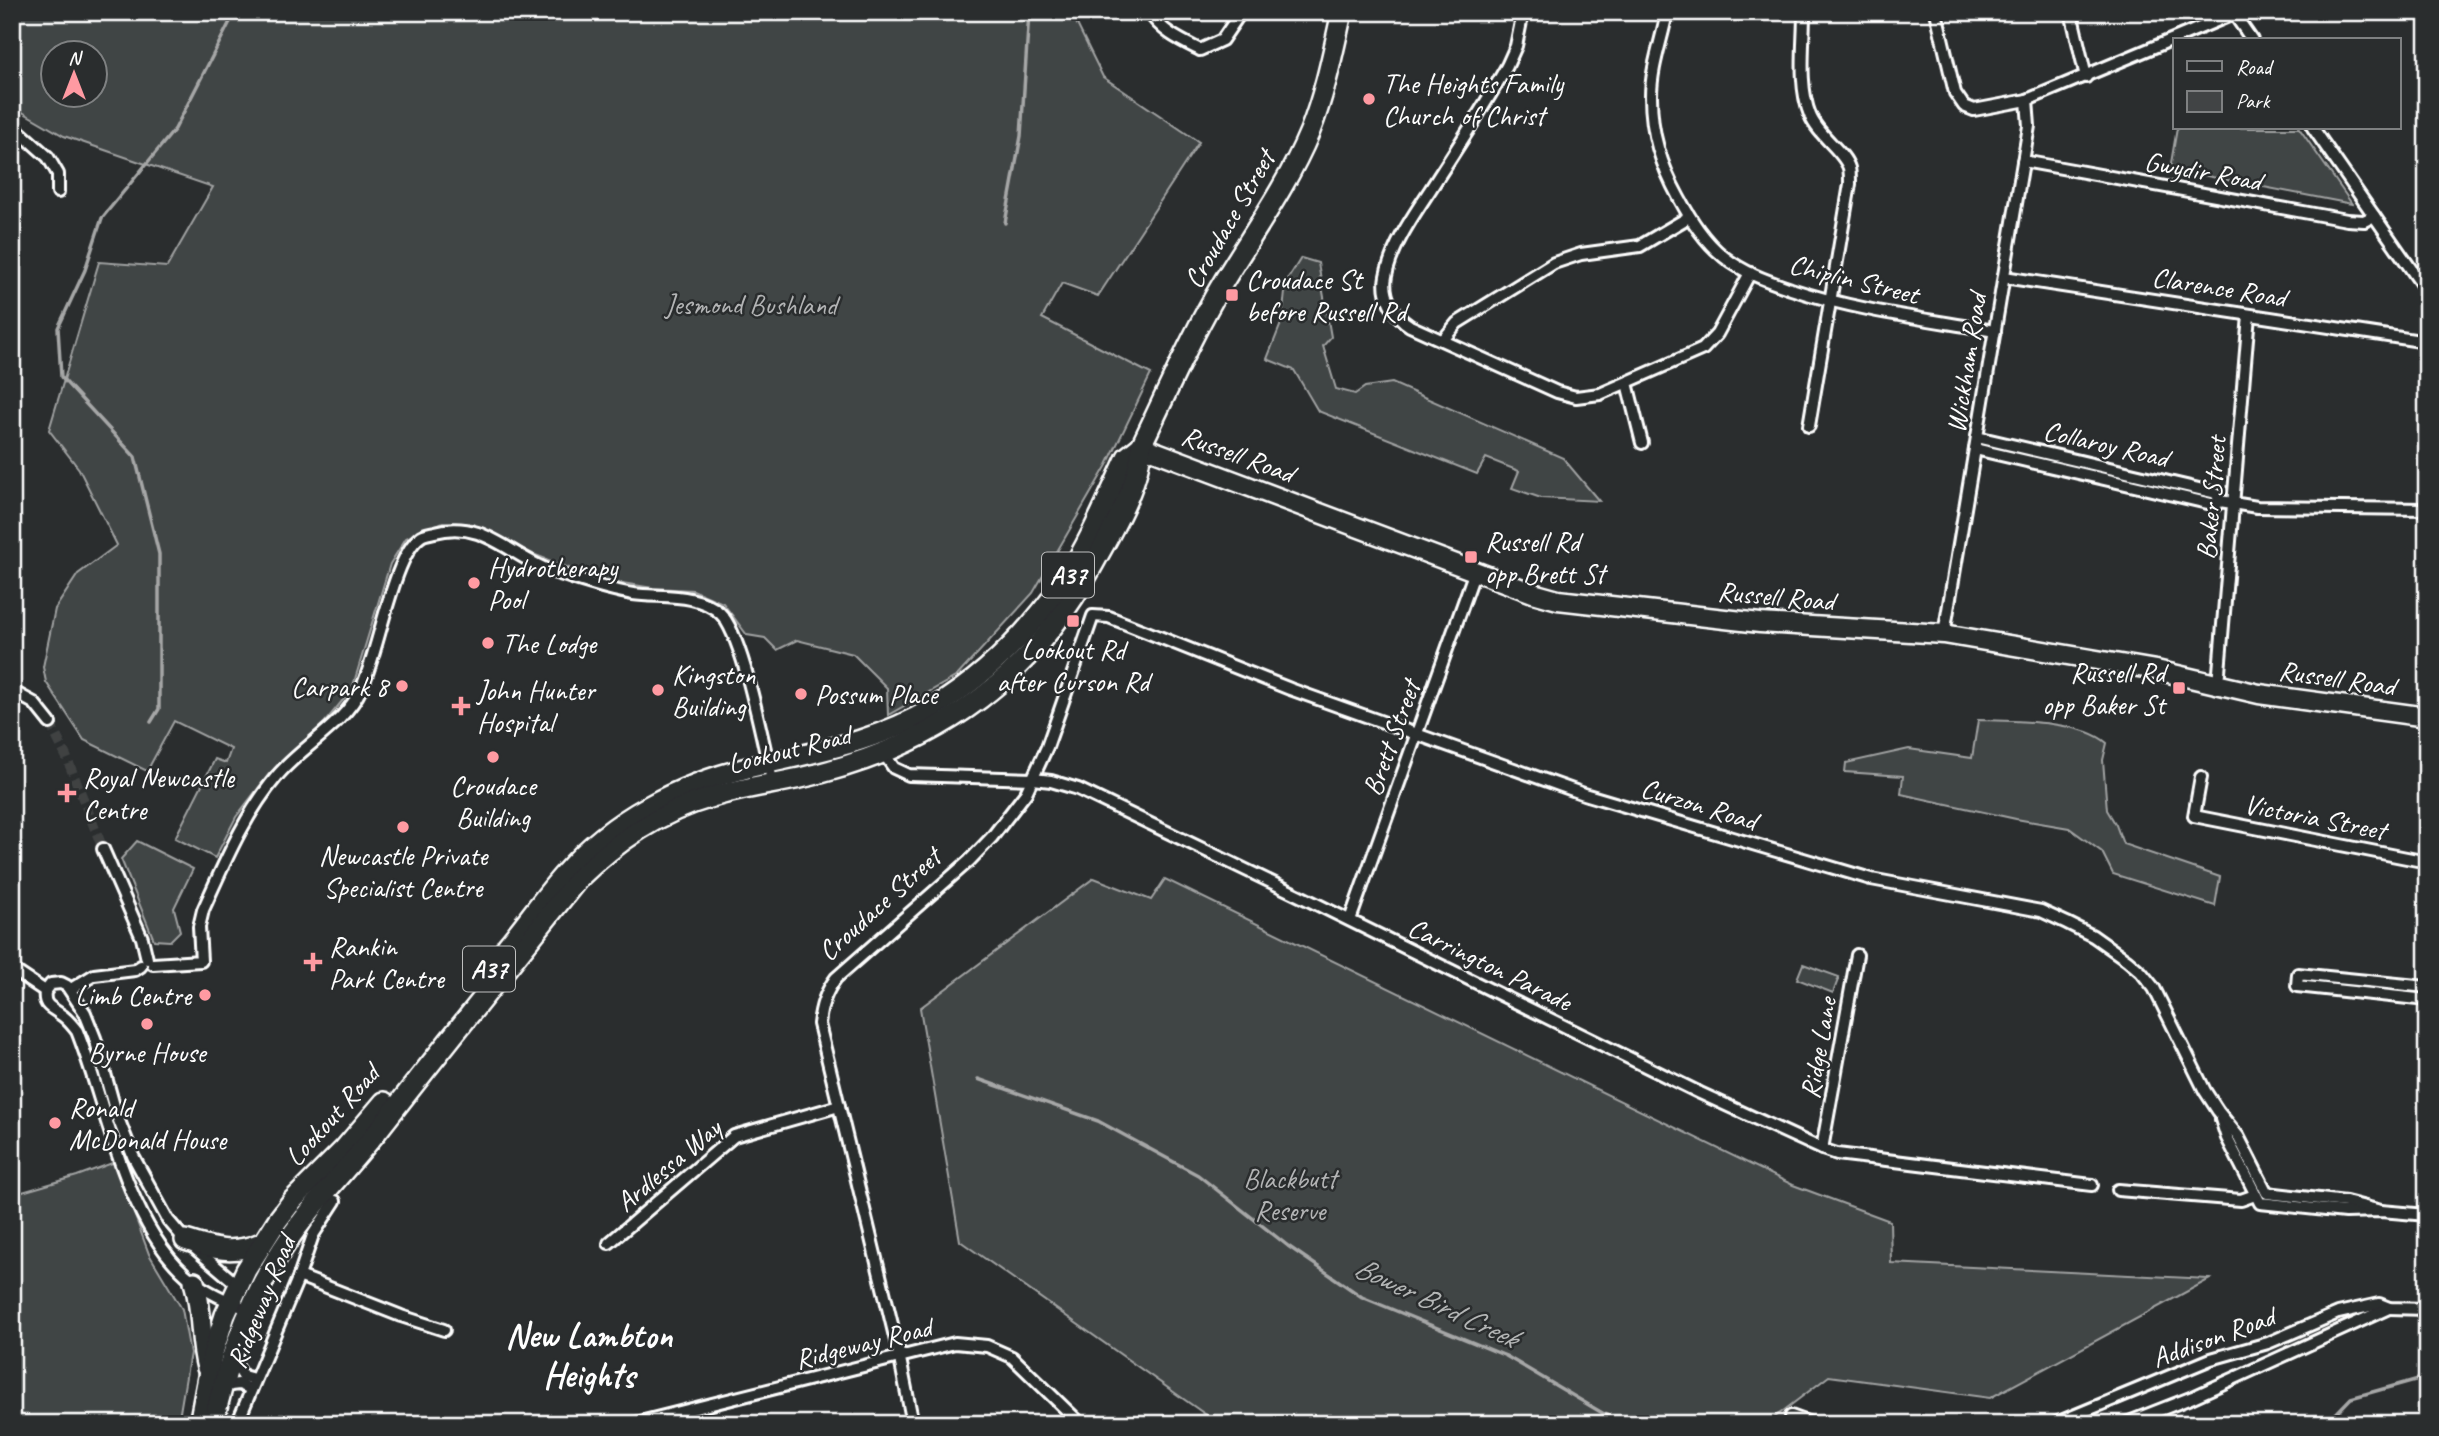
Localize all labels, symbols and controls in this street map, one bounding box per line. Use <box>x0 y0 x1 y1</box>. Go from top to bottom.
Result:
north arrow <box>38 38 108 108</box>
legend <box>2173 38 2400 130</box>
text: N <box>68 46 83 70</box>
text: Road <box>2236 54 2275 80</box>
place label: The Heights Family Church of Christ <box>1383 66 1565 133</box>
text: Park <box>2236 88 2271 114</box>
marker: The Heights Family Church of Christ <box>1361 91 1377 107</box>
street label: Croudace Street <box>1176 141 1284 294</box>
street label: Gwydir Road <box>2142 144 2268 199</box>
street label: Chiplin Street <box>1786 246 1925 313</box>
street label: Clarence Road <box>2150 259 2292 315</box>
place label: Croudace St before Russell Rd <box>1246 262 1410 329</box>
park label: Jesmond Bushland <box>663 287 841 322</box>
marker: Croudace St before Russell Rd <box>1224 287 1240 303</box>
street label: Wickham Road <box>1938 287 1995 435</box>
street label: Collaroy Road <box>2040 413 2176 476</box>
street label: Russell Road <box>1177 418 1303 492</box>
street label: Baker Street <box>2188 432 2234 561</box>
place label: Russell Rd opp Brett St <box>1485 524 1608 591</box>
marker: Russell Rd opp Brett St <box>1463 549 1479 565</box>
place label: Hydrotherapy Pool <box>488 550 620 617</box>
road number: A37 <box>1042 552 1094 597</box>
street label: Russell Road <box>1716 573 1840 619</box>
marker: Hydrotherapy Pool <box>466 575 482 591</box>
marker: Lookout Rd after Curson Rd <box>1065 613 1081 629</box>
place label: The Lodge <box>502 626 598 661</box>
place label: Lookout Rd after Curson Rd <box>997 632 1153 699</box>
marker: The Lodge <box>480 635 496 651</box>
street label: Russell Road <box>2277 653 2401 704</box>
place label: Russell Rd opp Baker St <box>2042 655 2169 722</box>
place label: Kingston Building <box>672 657 756 724</box>
place label: Carpark 8 <box>291 669 390 704</box>
street label: Brett Street <box>1354 672 1429 800</box>
place label: John Hunter Hospital <box>475 673 597 740</box>
place label: Possum Place <box>815 677 939 712</box>
marker: Carpark 8 <box>394 678 410 694</box>
marker: Russell Rd opp Baker St <box>2171 680 2187 696</box>
marker: Kingston Building <box>650 682 666 698</box>
marker: Possum Place <box>793 686 809 702</box>
marker: John Hunter Hospital <box>451 696 471 716</box>
street label: Lookout Road <box>724 716 858 781</box>
marker: Croudace Building <box>485 749 501 765</box>
place label: Royal Newcastle Centre <box>83 760 236 827</box>
place label: Croudace Building <box>450 768 538 835</box>
street label: Curzon Road <box>1637 770 1765 839</box>
marker: Royal Newcastle Centre <box>57 783 77 803</box>
street label: Victoria Street <box>2241 786 2392 849</box>
marker: Newcastle Private Specialist Centre <box>395 819 411 835</box>
street label: Croudace Street <box>810 837 950 968</box>
place label: Newcastle Private Specialist Centre <box>319 838 489 905</box>
street label: Carrington Parade <box>1403 909 1579 1019</box>
place label: Rankin Park Centre <box>329 929 446 996</box>
road number: A37 <box>463 946 515 992</box>
marker: Rankin Park Centre <box>303 952 323 972</box>
place label: Limb Centre <box>75 978 193 1013</box>
marker: Limb Centre <box>197 987 213 1003</box>
street label: Ridge Lane <box>1792 993 1844 1101</box>
marker: Byrne House <box>139 1016 155 1032</box>
place label: Byrne House <box>88 1035 208 1070</box>
street label: Lookout Road <box>277 1054 390 1173</box>
place label: Ronald McDonald House <box>69 1090 228 1157</box>
street label: Ardlessa Way <box>608 1109 730 1219</box>
marker: Ronald McDonald House <box>47 1115 63 1131</box>
park label: Blackbutt Reserve <box>1244 1161 1340 1228</box>
street label: Ridgeway Road <box>219 1227 305 1373</box>
water label: Bower Bird Creek <box>1348 1248 1529 1359</box>
street label: Addison Road <box>2147 1297 2283 1375</box>
street label: Ridgeway Road <box>791 1308 939 1377</box>
district label: New Lambton Heights <box>506 1313 673 1398</box>

